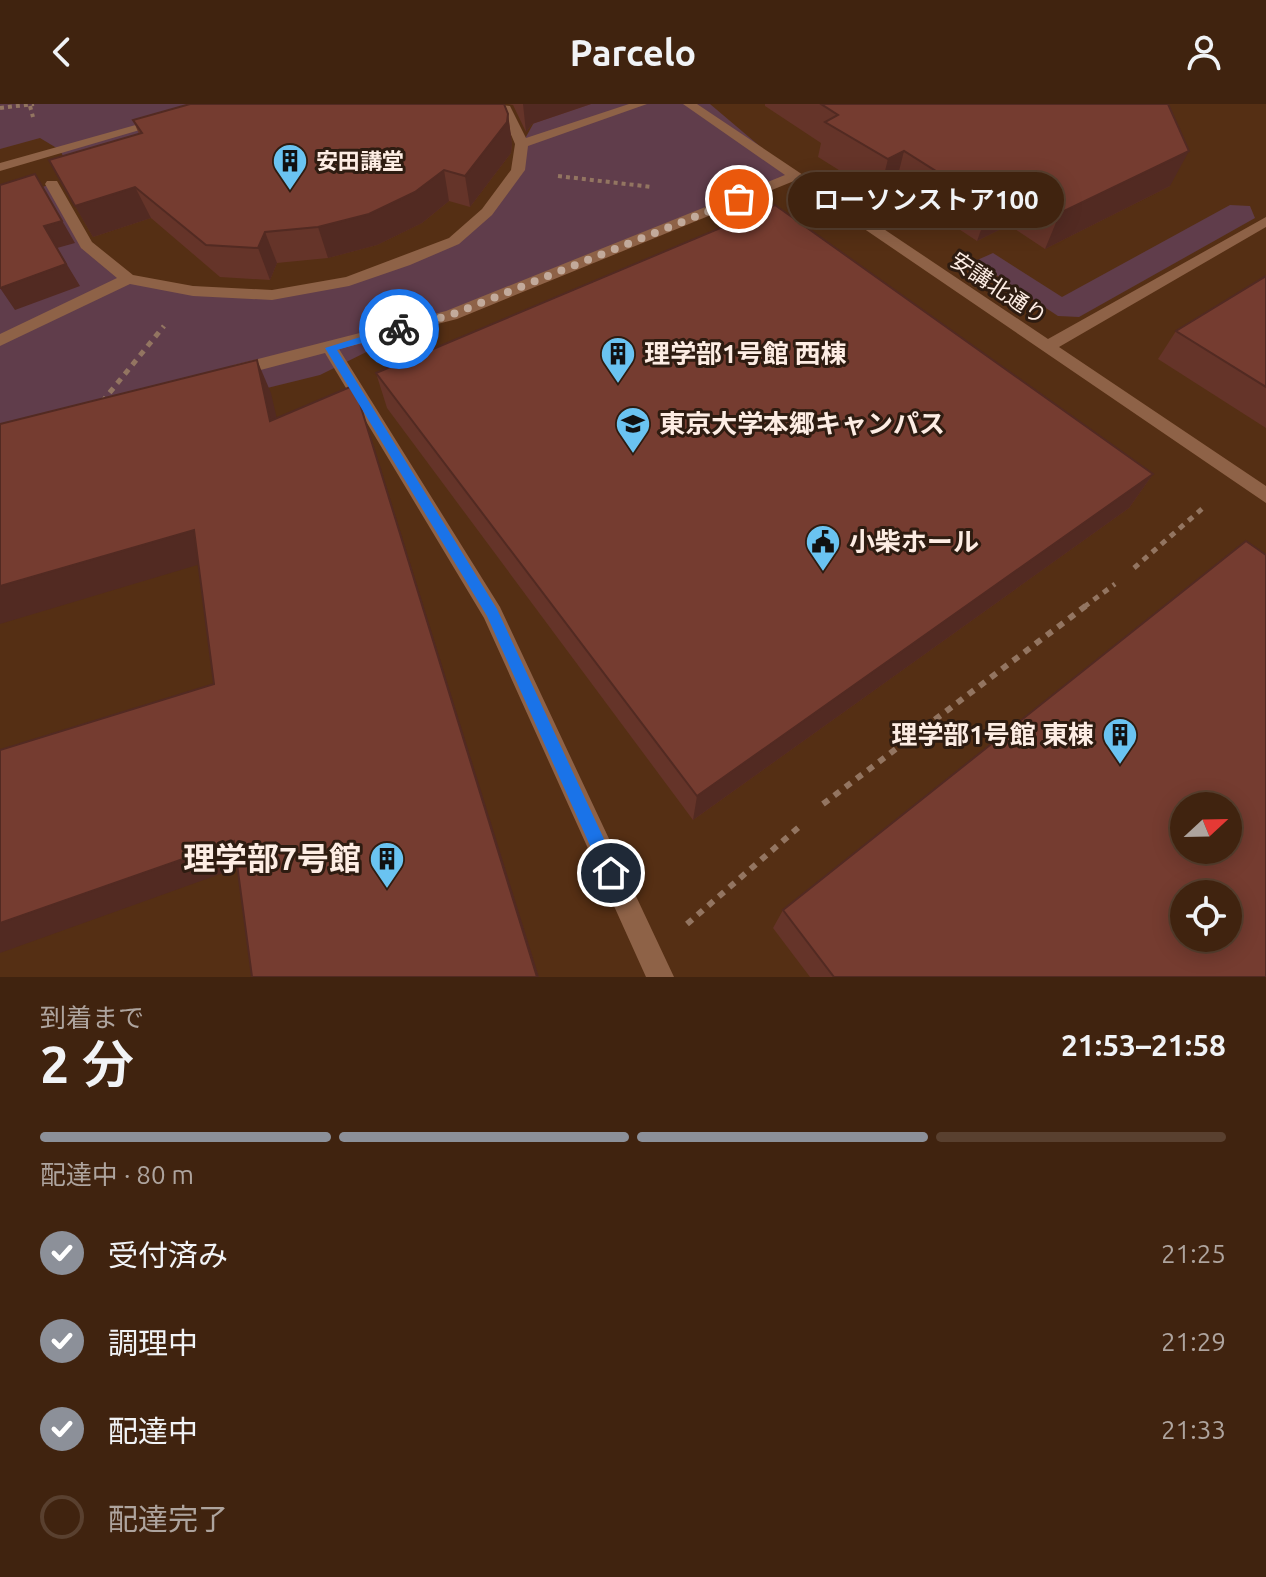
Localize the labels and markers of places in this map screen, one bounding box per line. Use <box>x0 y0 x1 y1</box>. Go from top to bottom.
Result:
building icon: 安田講堂 <box>271 142 309 192</box>
place label: 安田講堂 <box>316 148 404 173</box>
pin <box>705 165 773 233</box>
callout: ローソンストア100 <box>787 171 1063 227</box>
building icon: 理学部1号館 西棟 <box>599 335 637 385</box>
place label: 理学部1号館 西棟 <box>644 339 847 368</box>
school or university icon: 東京大学本郷キャンパス <box>614 405 652 455</box>
place label: 東京大学本郷キャンパス <box>659 409 945 438</box>
public building icon: 小柴ホール <box>804 523 842 573</box>
place label: 小柴ホール <box>849 527 979 556</box>
building icon: 理学部1号館 東棟 <box>1101 716 1139 766</box>
place label: 理学部1号館 東棟 <box>891 720 1094 749</box>
pin <box>577 839 645 907</box>
place label: 理学部7号館 <box>183 840 361 876</box>
building icon: 理学部7号館 <box>368 840 406 890</box>

